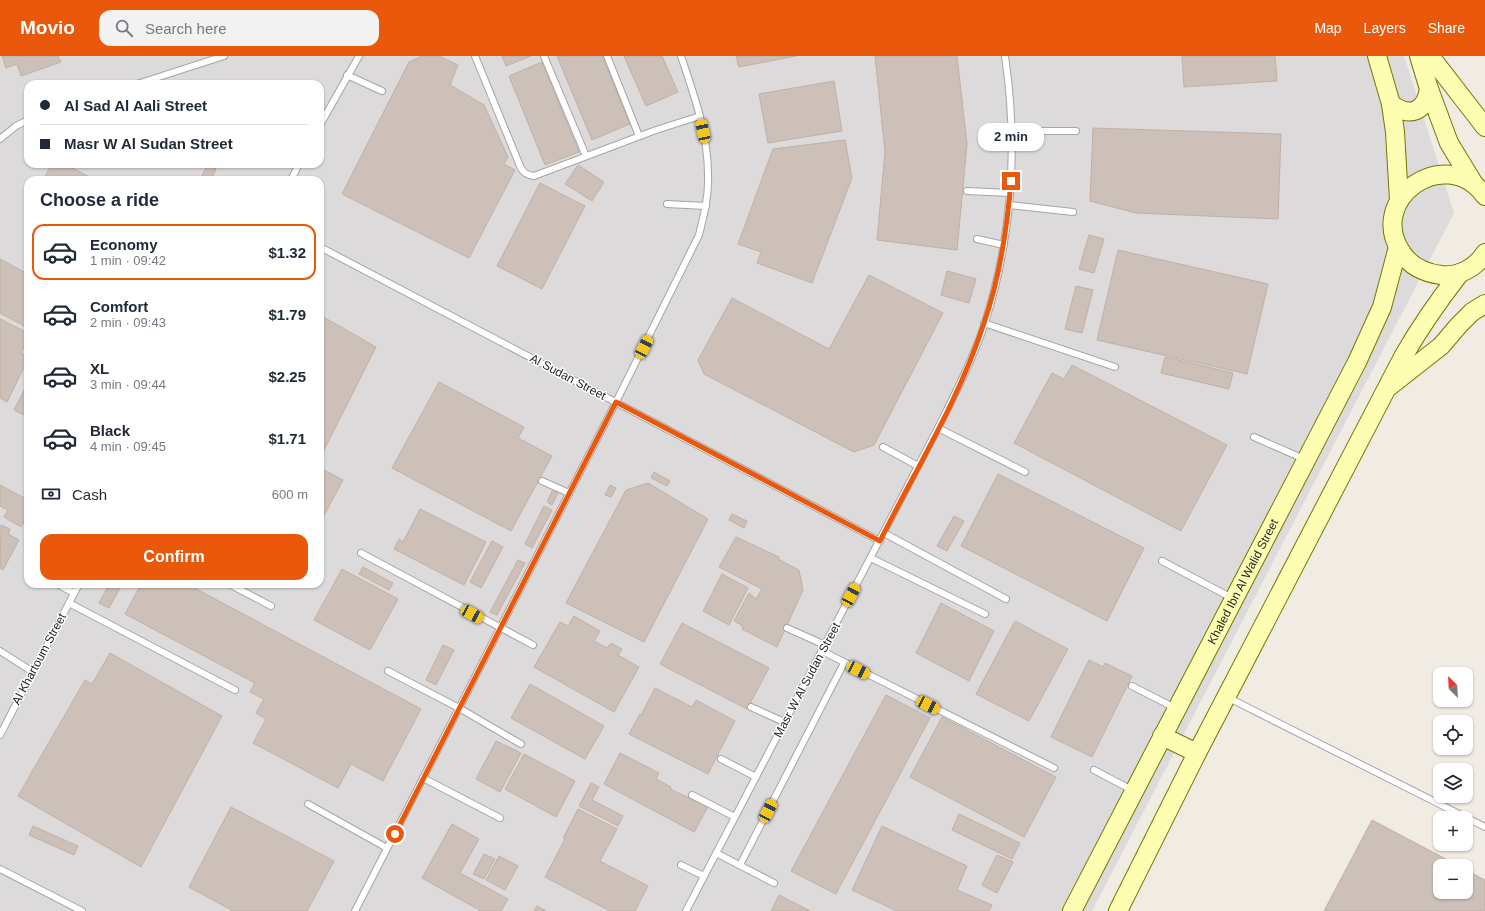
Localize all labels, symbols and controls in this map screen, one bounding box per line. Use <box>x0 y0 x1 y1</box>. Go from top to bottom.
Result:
search box <box>99 10 379 46</box>
text: Movio <box>20 17 75 38</box>
icon: search <box>113 17 135 39</box>
text: Search here <box>145 20 227 37</box>
text: Map <box>1314 20 1342 36</box>
text: Layers <box>1364 20 1406 36</box>
text: Share <box>1428 20 1465 36</box>
text: Al Sad Al Aali Street <box>64 97 207 114</box>
car <box>695 118 711 144</box>
callout: 2 min <box>978 123 1044 151</box>
text: 2 min <box>994 129 1028 144</box>
text: Masr W Al Sudan Street <box>64 135 233 152</box>
route end <box>1002 172 1020 190</box>
text: Choose a ride <box>40 190 159 210</box>
icon: car <box>42 234 78 270</box>
text: Economy <box>90 236 158 253</box>
text: $1.32 <box>268 244 306 261</box>
text: 1 min · 09:42 <box>90 253 166 268</box>
icon: car <box>42 296 78 332</box>
text: Comfort <box>90 298 148 315</box>
text: $1.79 <box>268 306 306 323</box>
text: 2 min · 09:43 <box>90 315 166 330</box>
car <box>633 334 655 360</box>
street label: Al Sudan Street <box>528 351 609 403</box>
icon: car <box>42 358 78 394</box>
text: XL <box>90 360 109 377</box>
text: $2.25 <box>268 368 306 385</box>
text: 3 min · 09:44 <box>90 377 166 392</box>
icon: car <box>42 420 78 456</box>
text: Black <box>90 422 130 439</box>
text: $1.71 <box>268 430 306 447</box>
text: 4 min · 09:45 <box>90 439 166 454</box>
icon: cash <box>40 483 62 505</box>
text: Cash <box>72 486 107 503</box>
text: 600 m <box>272 487 308 502</box>
street label: Khaled Ibn Al Walid Street <box>1205 516 1282 647</box>
button: Confirm <box>40 534 308 580</box>
car <box>840 582 862 608</box>
car <box>459 603 485 625</box>
street label: Al Khartoum Street <box>9 610 69 707</box>
street label: Masr W Al Sudan Street <box>771 620 844 740</box>
car <box>845 659 871 681</box>
north arrow <box>1433 667 1473 707</box>
map controls <box>1433 667 1473 899</box>
car <box>915 694 941 716</box>
button: locate <box>1433 715 1473 755</box>
button: layers <box>1433 763 1473 803</box>
car <box>757 798 779 824</box>
button: + <box>1433 811 1473 851</box>
route start <box>386 825 404 843</box>
button: − <box>1433 859 1473 899</box>

